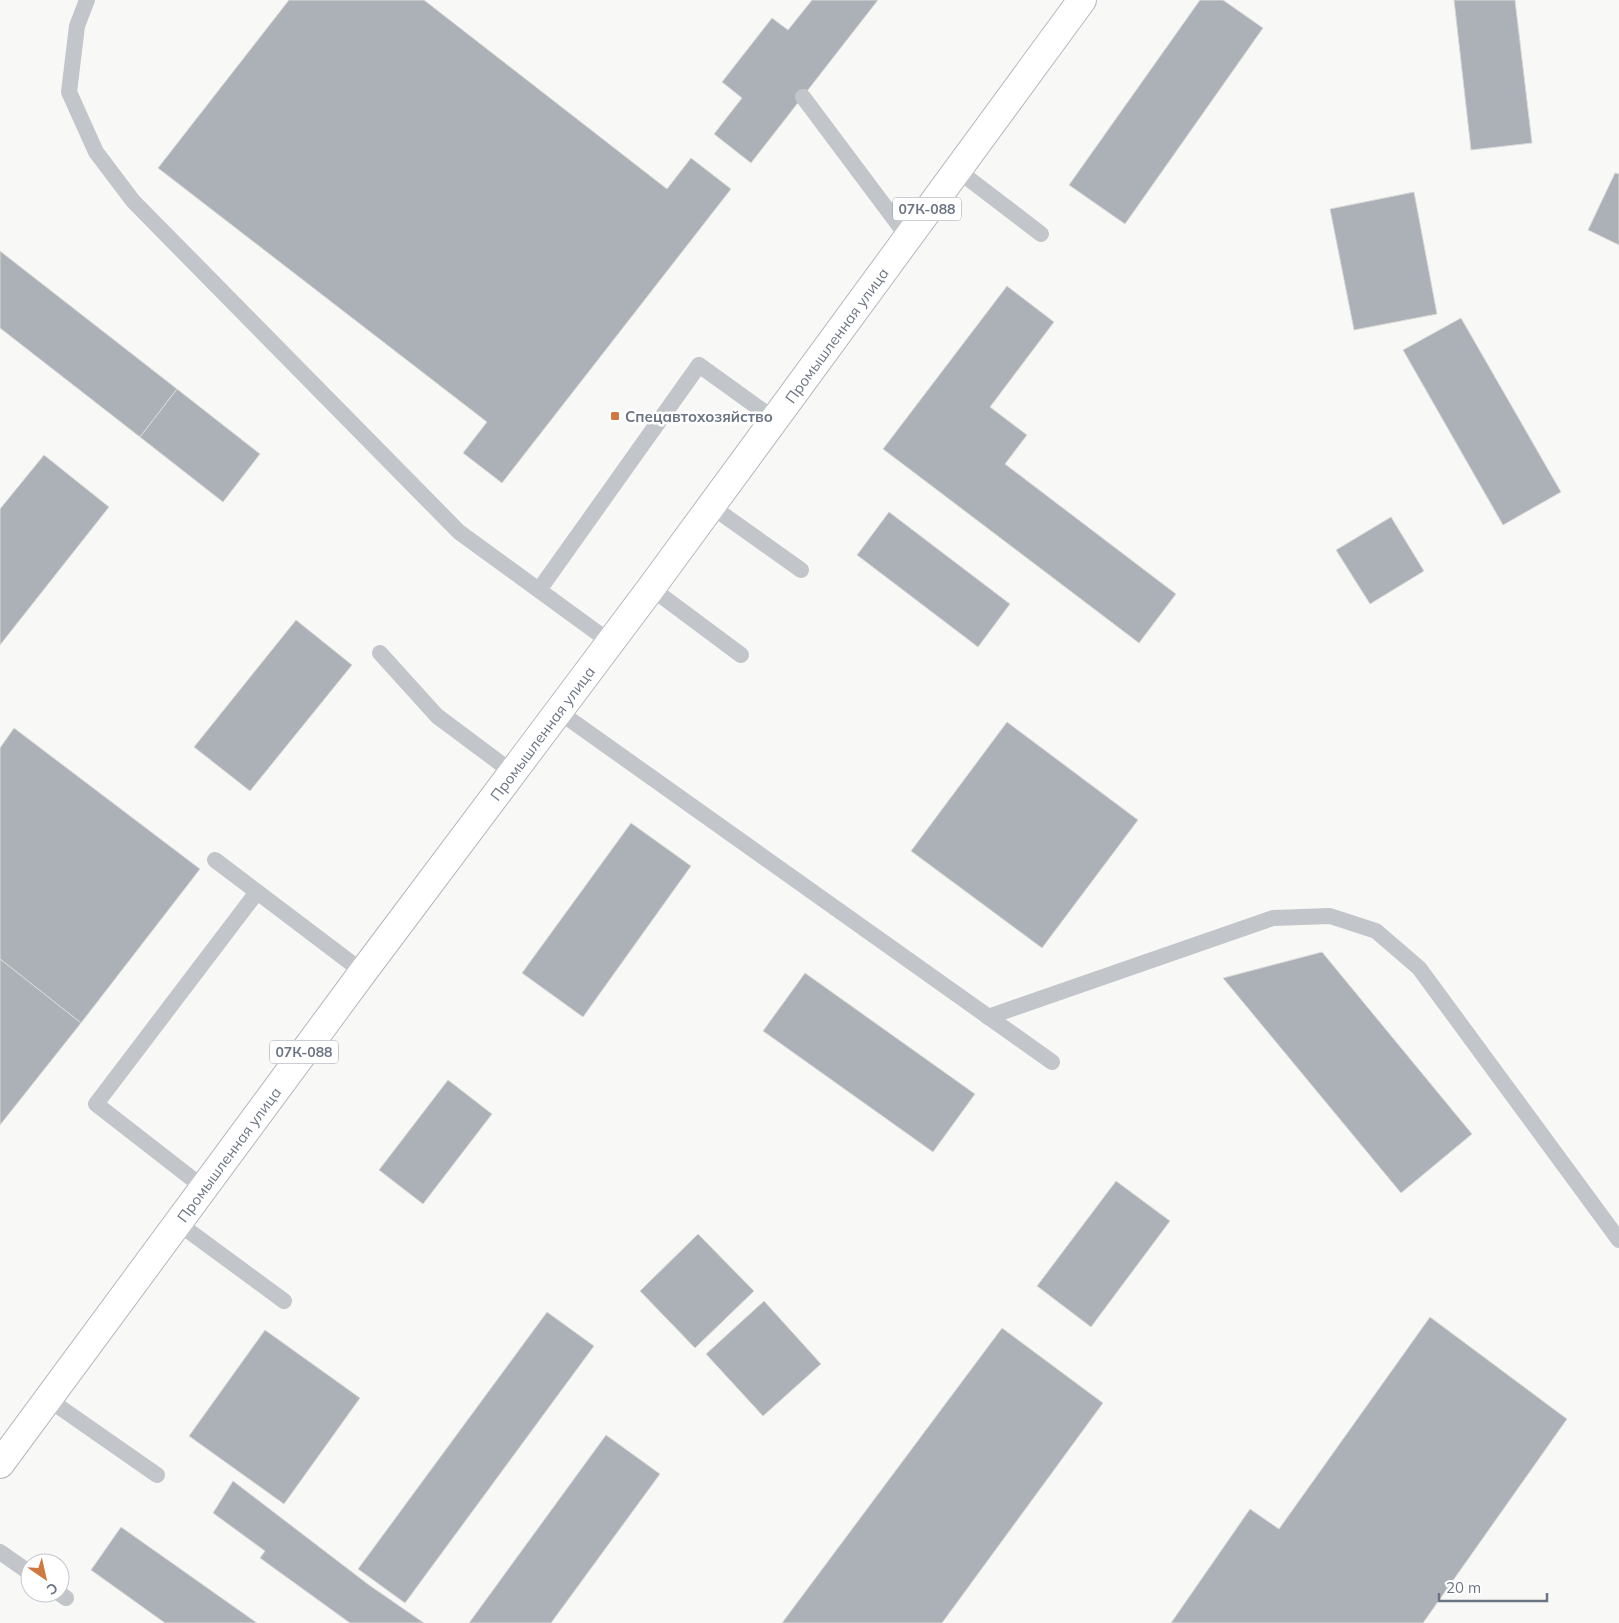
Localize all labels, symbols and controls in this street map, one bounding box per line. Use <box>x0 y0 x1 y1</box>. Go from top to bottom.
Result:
road number: 07К-088 <box>893 198 961 220</box>
street label: Промышленная улица <box>781 264 892 406</box>
place label: Спецавтохозяйство <box>625 407 773 426</box>
marker: Спецавтохозяйство <box>609 410 621 422</box>
street label: Промышленная улица <box>486 662 599 804</box>
road number: 07К-088 <box>270 1040 338 1064</box>
street label: Промышленная улица <box>173 1083 285 1225</box>
north arrow <box>20 1553 70 1603</box>
scale bar <box>1439 1570 1546 1602</box>
text: 20 m <box>1446 1578 1481 1597</box>
text: С <box>43 1579 61 1599</box>

